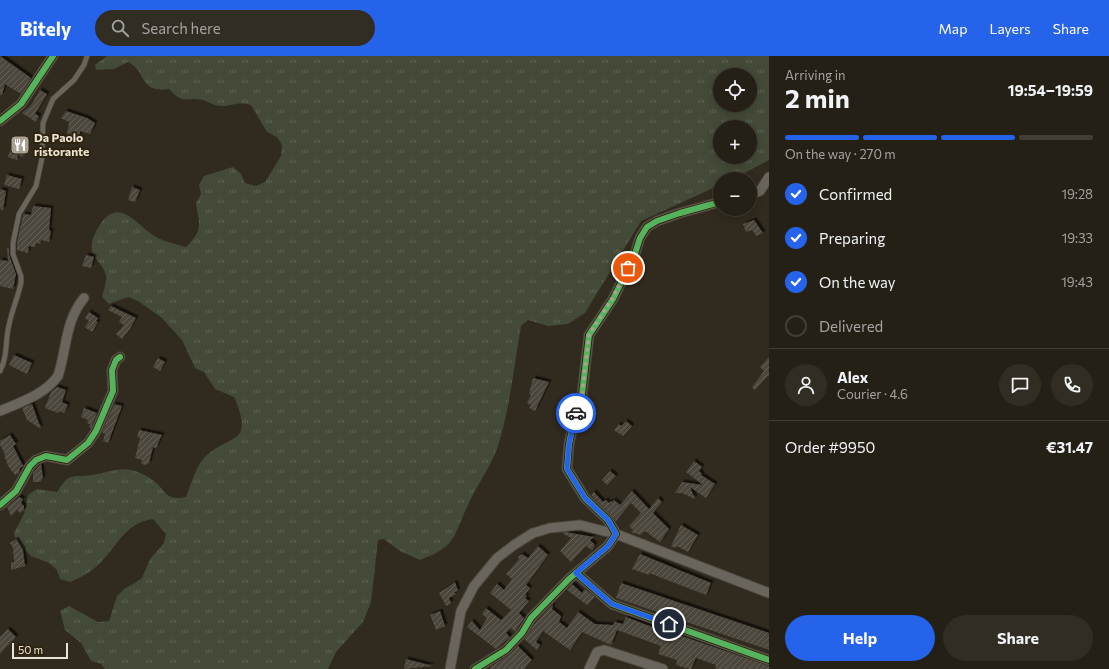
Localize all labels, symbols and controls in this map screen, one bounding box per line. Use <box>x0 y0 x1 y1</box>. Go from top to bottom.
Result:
search box <box>95 10 375 46</box>
text: Bitely <box>20 17 71 40</box>
icon: search <box>109 17 131 39</box>
text: Search here <box>141 19 221 37</box>
text: Map <box>939 20 967 37</box>
text: Layers <box>989 20 1031 37</box>
text: Share <box>1053 20 1089 37</box>
text: Arriving in <box>785 67 845 83</box>
map controls <box>713 68 757 216</box>
button: locate <box>713 68 757 112</box>
text: 19:54–19:59 <box>1008 81 1093 99</box>
text: 2 min <box>785 82 850 113</box>
button: + <box>713 120 757 164</box>
place label: Da Paolo ristorante <box>34 130 89 158</box>
restaurant icon: Da Paolo ristorante <box>9 134 31 156</box>
text: On the way · 270 m <box>785 146 896 162</box>
button: − <box>713 172 757 216</box>
icon: check <box>785 183 807 205</box>
text: Confirmed <box>819 185 892 203</box>
text: 19:28 <box>1061 186 1093 202</box>
icon: check <box>785 227 807 249</box>
text: Preparing <box>819 229 885 247</box>
text: 19:33 <box>1062 230 1093 246</box>
pin <box>611 251 645 285</box>
icon: bag <box>617 257 639 279</box>
icon: check <box>785 271 807 293</box>
text: On the way <box>819 273 896 291</box>
text: 19:43 <box>1061 274 1093 290</box>
text: Delivered <box>819 317 883 335</box>
button: person <box>785 364 827 406</box>
button: chat <box>999 364 1041 406</box>
button: phone <box>1051 364 1093 406</box>
text: Alex <box>837 368 868 386</box>
text: Courier · 4.6 <box>837 386 908 402</box>
courier <box>556 393 596 433</box>
icon: car <box>565 402 587 424</box>
text: Order #9950 <box>785 438 875 456</box>
text: €31.47 <box>1046 438 1093 456</box>
pin <box>652 607 686 641</box>
icon: home <box>658 613 680 635</box>
button: Help <box>785 615 935 661</box>
button: Share <box>943 615 1093 661</box>
scale bar <box>12 641 68 660</box>
text: 50 m <box>18 643 43 656</box>

